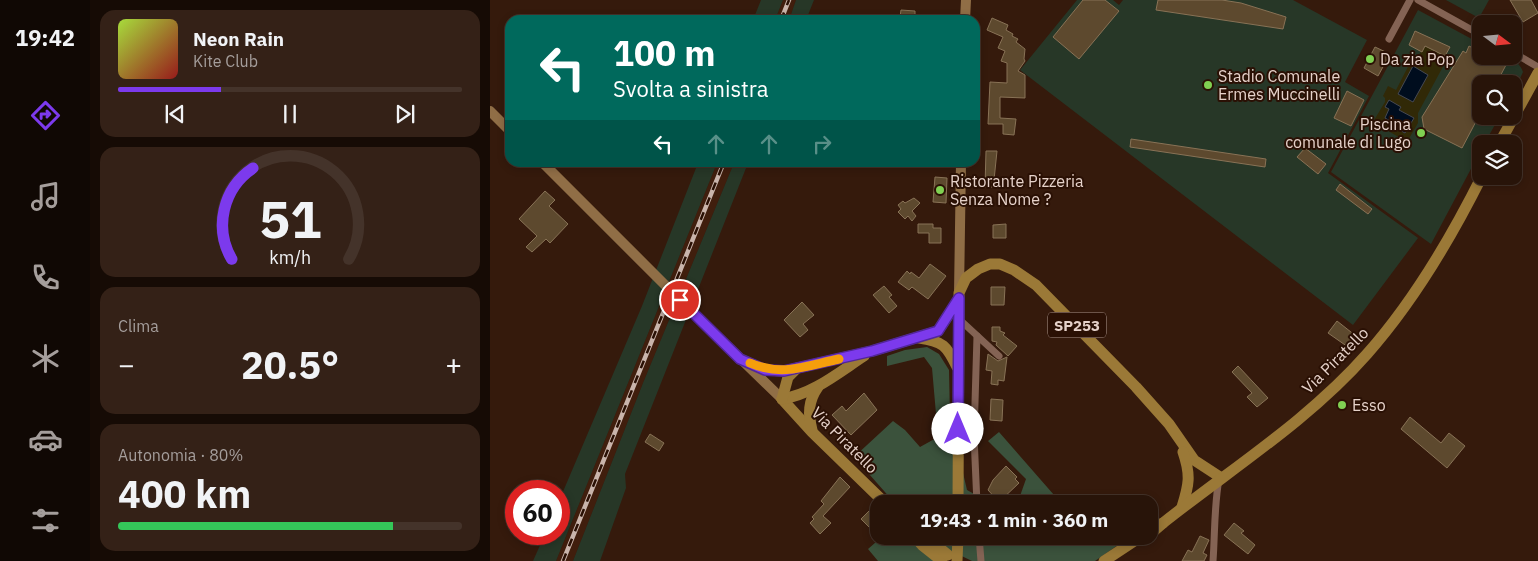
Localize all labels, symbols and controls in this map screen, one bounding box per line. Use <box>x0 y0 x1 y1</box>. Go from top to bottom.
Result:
north arrow <box>1472 15 1522 65</box>
map controls <box>1472 15 1522 185</box>
text: 19:42 <box>15 23 75 52</box>
text: Neon Rain <box>193 27 284 51</box>
text: 100 m <box>613 30 716 76</box>
icon: left <box>530 35 595 100</box>
place label: Da zia Pop <box>1380 49 1454 69</box>
text: Kite Club <box>193 51 258 71</box>
marker: Da zia Pop <box>1364 53 1376 65</box>
place label: Stadio Comunale Ermes Muccinelli <box>1218 66 1340 104</box>
text: Svolta a sinistra <box>613 74 768 103</box>
button: search <box>1472 75 1522 125</box>
marker: Stadio Comunale Ermes Muccinelli <box>1202 79 1214 91</box>
icon: directions <box>28 98 63 133</box>
icon: previous <box>161 100 189 128</box>
icon: pause <box>276 100 304 128</box>
icon: next <box>391 100 419 128</box>
place label: Piscina comunale di Lugo <box>1285 114 1411 152</box>
marker: Piscina comunale di Lugo <box>1415 127 1427 139</box>
icon: left <box>649 130 677 158</box>
icon: ahead <box>702 130 730 158</box>
icon: ahead <box>755 130 783 158</box>
icon: right <box>808 130 836 158</box>
button: layers <box>1472 135 1522 185</box>
place label: Ristorante Pizzeria Senza Nome ? <box>950 171 1084 209</box>
icon: music <box>28 179 63 214</box>
marker: Ristorante Pizzeria Senza Nome ? <box>934 184 946 196</box>
text: 51 <box>259 185 321 252</box>
text: km/h <box>269 246 311 269</box>
icon: phone <box>28 260 63 295</box>
pin <box>659 279 701 321</box>
icon: arrive <box>666 286 694 314</box>
road number: SP253 <box>1048 312 1106 338</box>
text: Clima <box>118 316 159 336</box>
street label: Via Piratello <box>1298 322 1373 397</box>
text: 20.5° <box>241 340 339 389</box>
icon: climate <box>28 341 63 376</box>
text: − <box>118 346 135 383</box>
text: + <box>445 346 462 383</box>
place label: Esso <box>1352 395 1386 415</box>
marker: Esso <box>1336 399 1348 411</box>
position arrow <box>931 402 983 454</box>
street label: Via Piratello <box>808 403 883 478</box>
icon: car <box>28 422 63 457</box>
text: Autonomia · 80% <box>118 445 243 465</box>
text: 400 km <box>118 469 251 518</box>
speed limit sign: 60 <box>505 480 570 545</box>
icon: filters <box>28 503 63 538</box>
text: 19:43 · 1 min · 360 m <box>920 508 1108 532</box>

